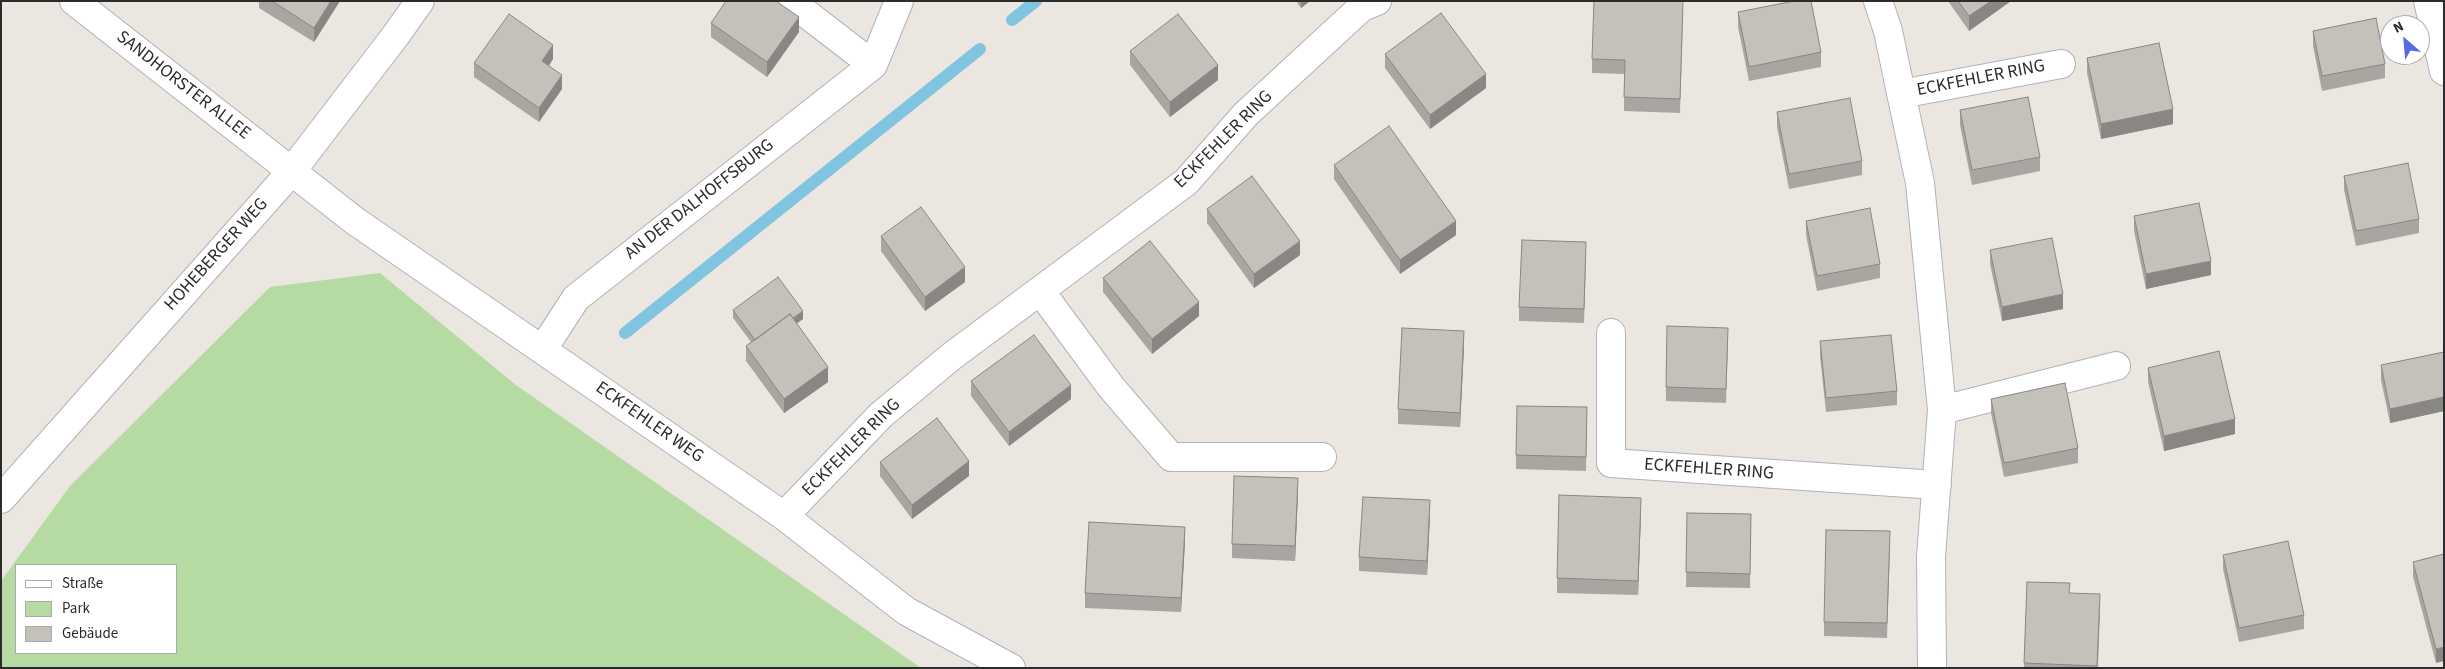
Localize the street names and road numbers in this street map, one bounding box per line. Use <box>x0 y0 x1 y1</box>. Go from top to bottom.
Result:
street label: SANDHORSTER ALLEE <box>112 27 254 145</box>
street label: ECKFEHLER RING <box>1915 56 2047 102</box>
street label: ECKFEHLER RING <box>1170 86 1278 194</box>
street label: AN DER DALHOFFSBURG <box>621 135 779 265</box>
street label: HOHEBERGER WEG <box>161 194 273 316</box>
street label: ECKFEHLER WEG <box>591 378 707 468</box>
street label: ECKFEHLER RING <box>798 394 906 502</box>
street label: ECKFEHLER RING <box>1643 455 1775 485</box>

